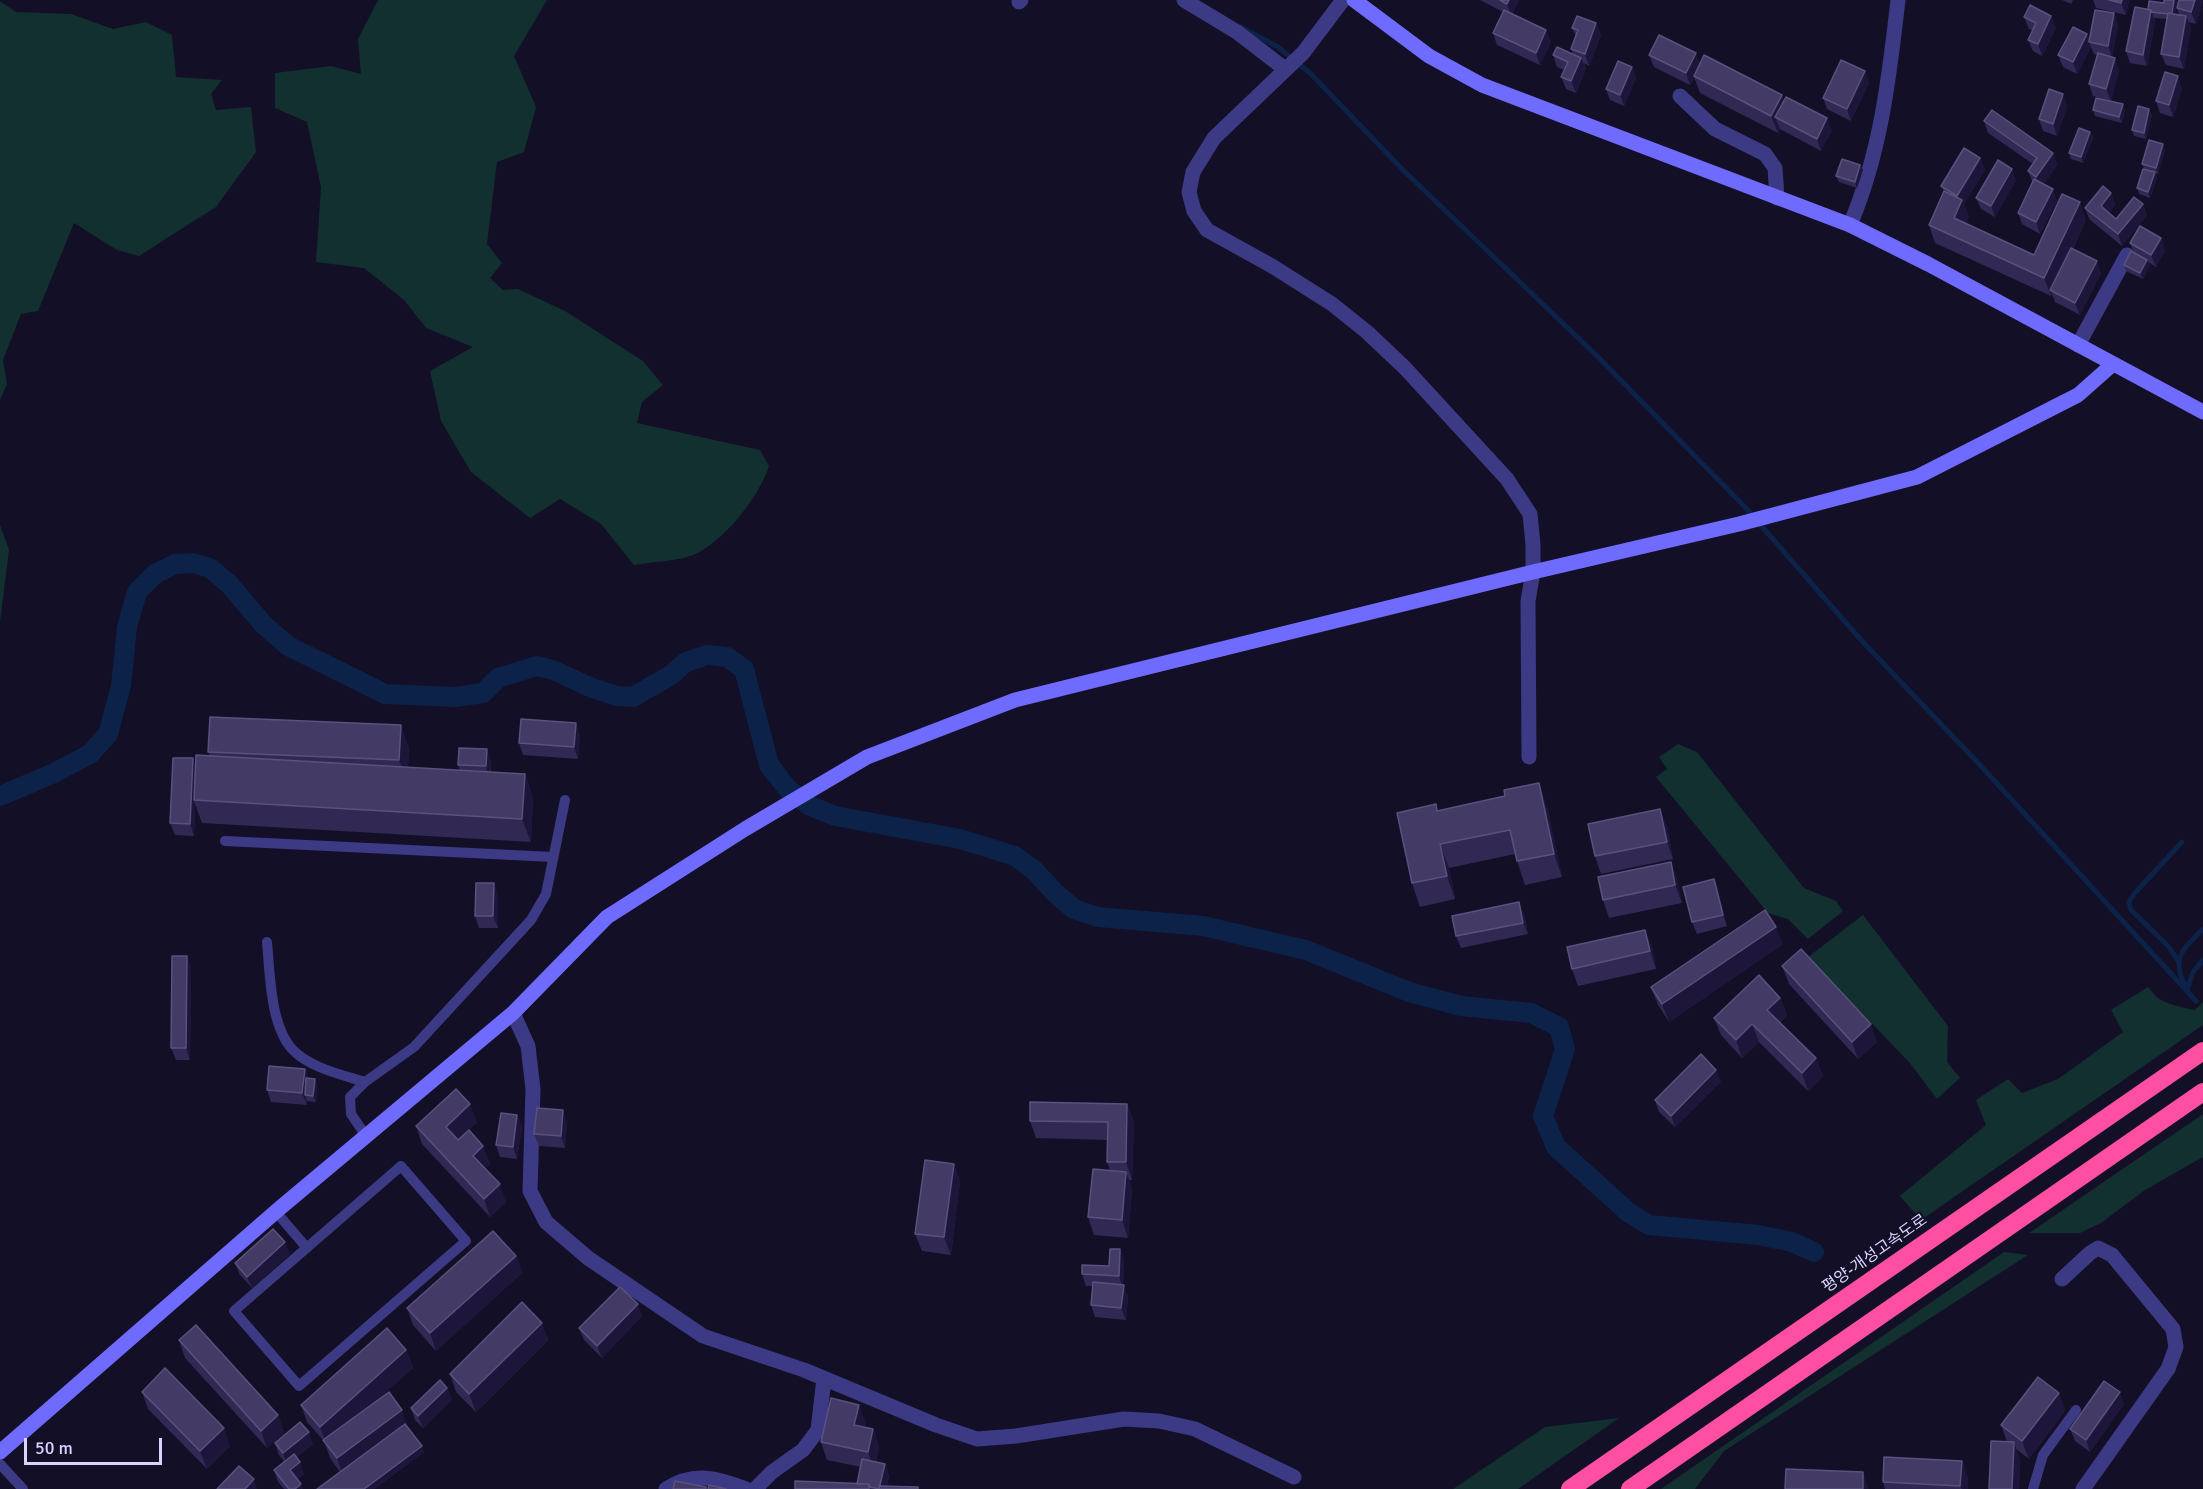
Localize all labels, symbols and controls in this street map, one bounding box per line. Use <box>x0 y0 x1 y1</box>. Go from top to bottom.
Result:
street label: 평양-개성고속도로 <box>1819 1211 1931 1297</box>
scale bar <box>27 1426 165 1464</box>
text: 50 m <box>35 1437 73 1459</box>

